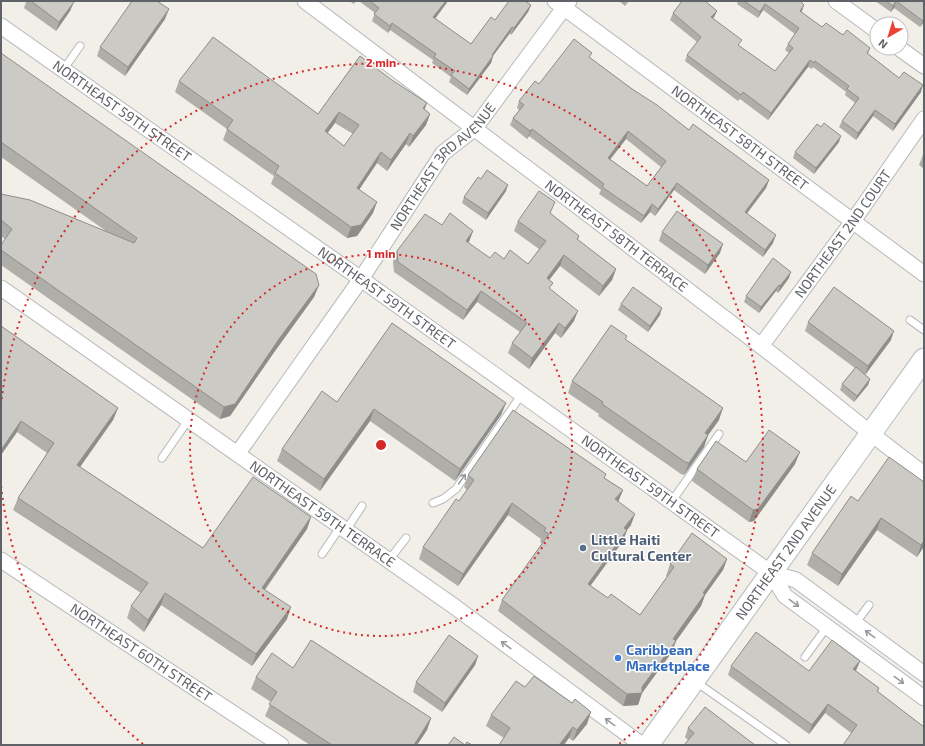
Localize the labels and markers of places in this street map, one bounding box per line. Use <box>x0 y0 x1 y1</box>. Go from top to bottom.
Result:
centre of rings <box>374 438 388 452</box>
place label: Little Haiti Cultural Center <box>591 531 691 564</box>
marker: Little Haiti Cultural Center <box>578 543 588 553</box>
place label: Caribbean Marketplace <box>626 641 710 674</box>
marker: Caribbean Marketplace <box>613 653 623 663</box>

